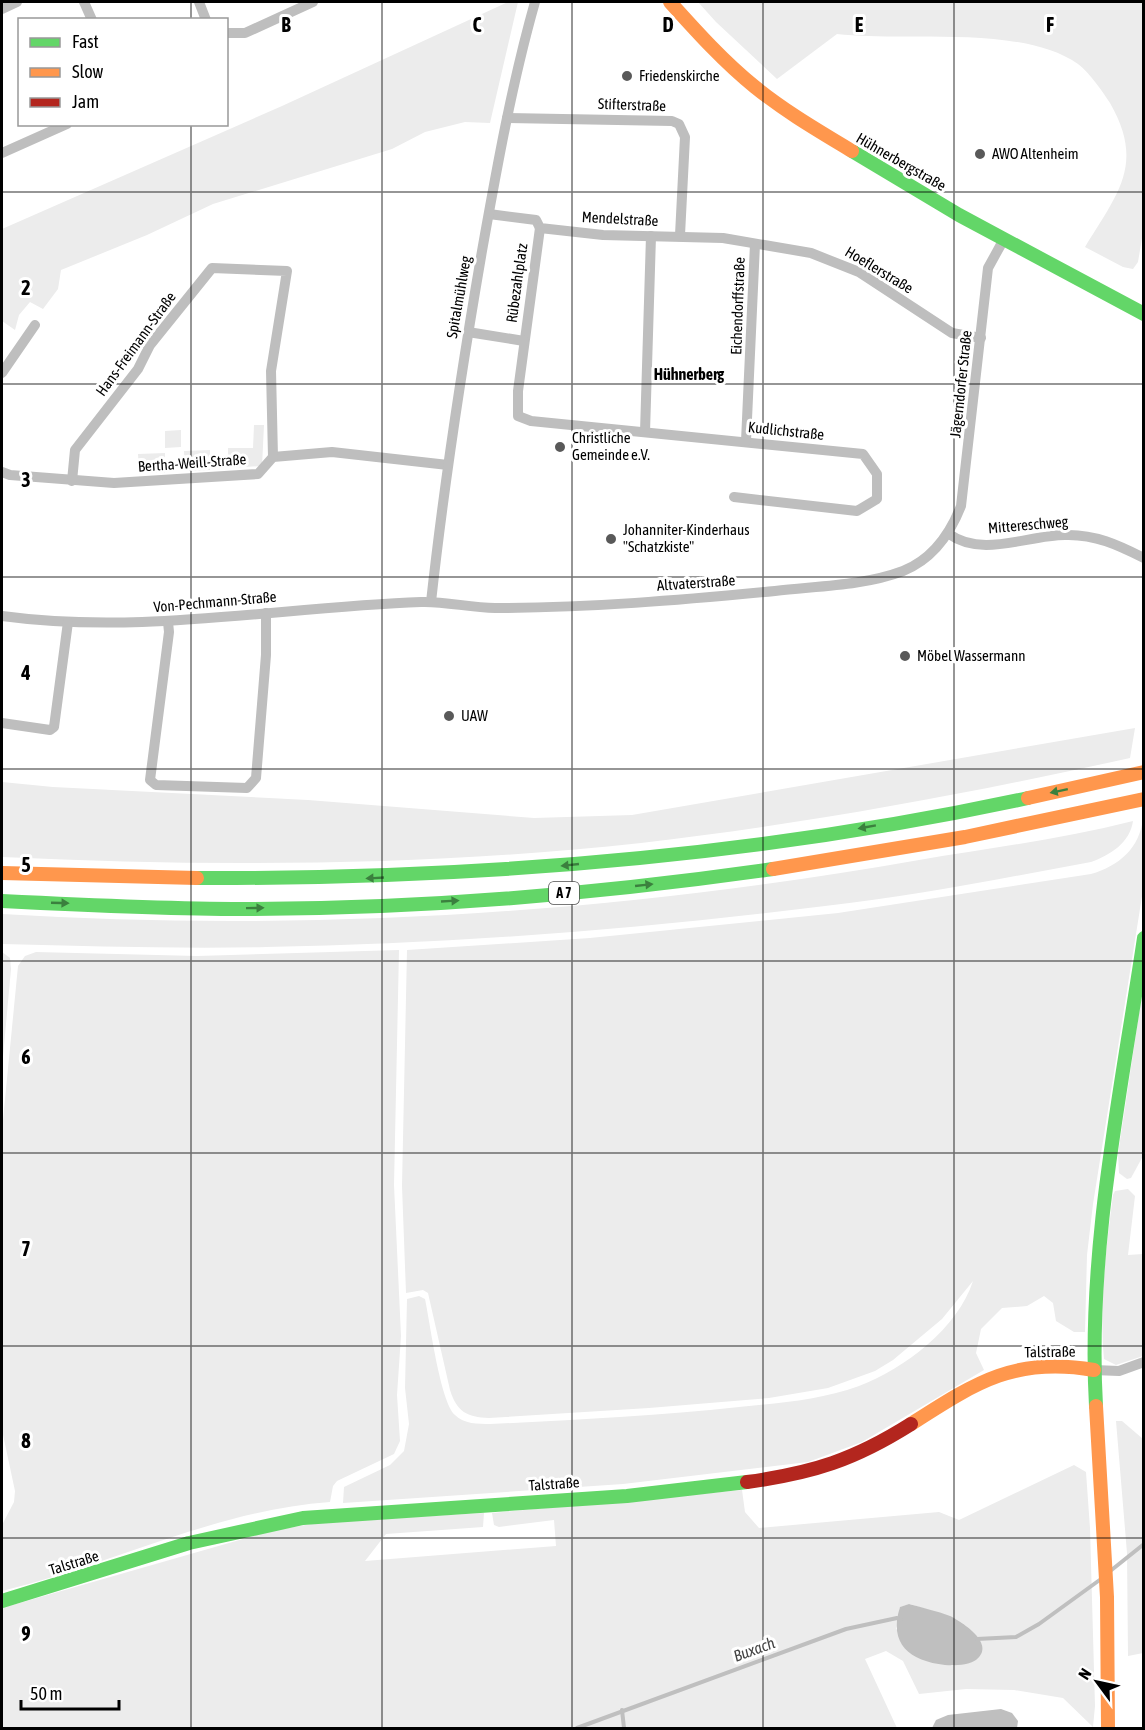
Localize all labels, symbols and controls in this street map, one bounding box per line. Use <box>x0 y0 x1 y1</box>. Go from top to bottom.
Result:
text: B <box>281 13 291 36</box>
text: C <box>473 13 482 36</box>
text: D <box>662 13 674 36</box>
text: E <box>855 13 864 36</box>
text: F <box>1046 13 1054 36</box>
legend <box>18 18 228 126</box>
text: Fast <box>72 31 99 52</box>
text: Slow <box>72 61 103 82</box>
place label: Friedenskirche <box>639 67 720 84</box>
marker: Friedenskirche <box>620 69 634 83</box>
text: Jam <box>72 91 99 112</box>
street label: Stifterstraße <box>598 95 667 114</box>
street label: Hühnerbergstraße <box>853 129 949 194</box>
place label: AWO Altenheim <box>992 145 1079 162</box>
marker: AWO Altenheim <box>973 147 987 161</box>
street label: Mendelstraße <box>581 208 659 229</box>
street label: Rübezahlplatz <box>503 242 531 324</box>
street label: Hoeflerstraße <box>842 243 917 297</box>
street label: Spitalmühlweg <box>443 254 474 339</box>
street label: Eichendorffstraße <box>727 257 748 355</box>
text: 2 <box>21 276 31 299</box>
street label: Hans-Freimann-Straße <box>92 288 179 399</box>
street label: Jägerndorfer Straße <box>946 329 975 438</box>
district label: Hühnerberg <box>654 365 724 383</box>
street label: Kudlichstraße <box>747 418 825 443</box>
place label: Christliche Gemeinde e.V. <box>572 429 650 463</box>
marker: Christliche Gemeinde e.V. <box>553 440 567 454</box>
street label: Bertha-Weill-Straße <box>137 450 247 475</box>
text: 3 <box>21 468 31 491</box>
street label: Mittereschweg <box>987 512 1069 536</box>
place label: Johanniter-Kinderhaus "Schatzkiste" <box>623 521 749 555</box>
marker: Johanniter-Kinderhaus "Schatzkiste" <box>604 532 618 546</box>
street label: Altvaterstraße <box>656 571 736 594</box>
street label: Von-Pechmann-Straße <box>153 588 277 615</box>
place label: Möbel Wassermann <box>917 647 1026 664</box>
marker: Möbel Wassermann <box>898 649 912 663</box>
text: 4 <box>20 661 31 684</box>
place label: UAW <box>461 707 488 724</box>
marker: UAW <box>442 709 456 723</box>
one-way arrow <box>1050 786 1068 796</box>
one-way arrow <box>858 823 877 832</box>
text: 5 <box>21 853 31 876</box>
one-way arrow <box>560 860 579 870</box>
one-way arrow <box>366 873 385 882</box>
one-way arrow <box>635 880 654 890</box>
road number: A 7 <box>549 882 579 904</box>
one-way arrow <box>440 896 459 905</box>
one-way arrow <box>50 899 69 908</box>
one-way arrow <box>245 904 264 913</box>
text: 6 <box>21 1045 31 1068</box>
text: 7 <box>21 1237 31 1260</box>
street label: Talstraße <box>1024 1343 1076 1360</box>
text: 8 <box>21 1429 31 1452</box>
street label: Talstraße <box>528 1473 580 1494</box>
street label: Talstraße <box>47 1547 101 1578</box>
text: 9 <box>21 1622 31 1645</box>
water label: Buxach <box>731 1633 777 1665</box>
north arrow <box>1067 1652 1127 1712</box>
text: N <box>1074 1665 1095 1683</box>
scale bar <box>21 1673 118 1711</box>
text: 50 m <box>30 1683 62 1704</box>

